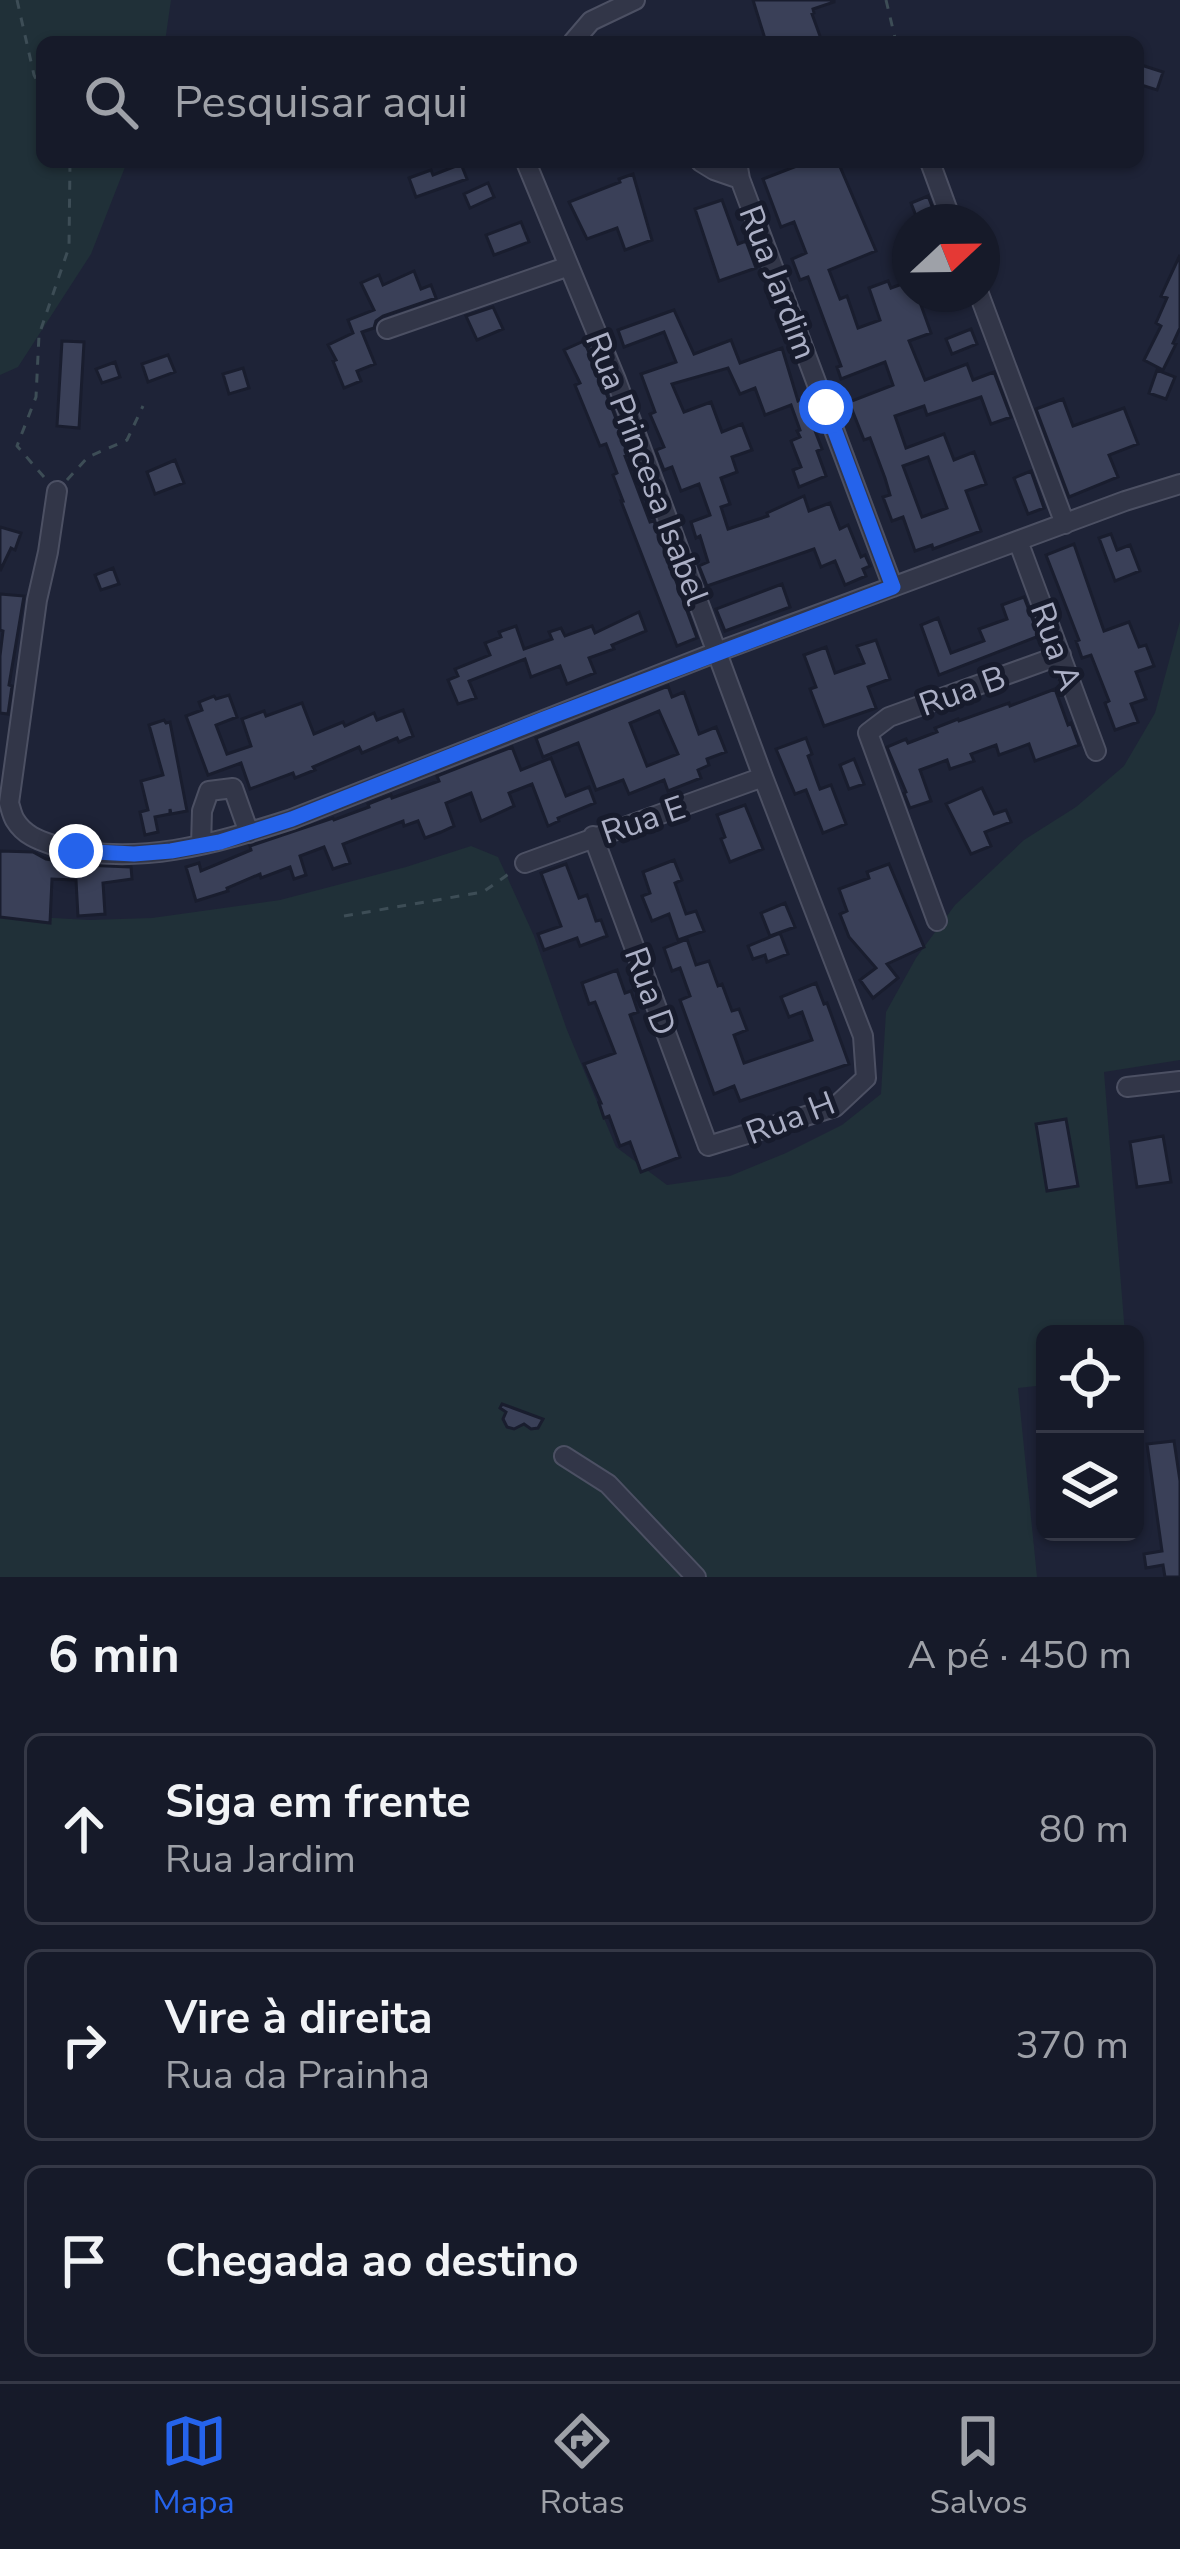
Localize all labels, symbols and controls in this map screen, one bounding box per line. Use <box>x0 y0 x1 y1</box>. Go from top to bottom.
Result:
search box <box>36 36 1144 168</box>
icon: search <box>78 69 144 135</box>
text: Pesquisar aqui <box>174 72 468 133</box>
street label: Rua Jardim <box>728 199 828 366</box>
north arrow <box>892 204 1000 312</box>
street label: Rua Princesa Isabel <box>574 326 719 611</box>
route start <box>799 380 853 434</box>
street label: Rua A <box>1019 596 1092 697</box>
street label: Rua B <box>913 655 1012 728</box>
street label: Rua E <box>596 785 691 856</box>
route end <box>49 824 103 878</box>
street label: Rua D <box>613 941 686 1042</box>
street label: Rua H <box>740 1081 841 1156</box>
map controls <box>1036 1325 1144 1541</box>
button: locate <box>1036 1325 1144 1433</box>
button: layers <box>1036 1433 1144 1541</box>
text: 6 min <box>48 1620 180 1690</box>
text: A pé · 450 m <box>908 1629 1132 1682</box>
text: Siga em frente <box>165 1772 471 1833</box>
icon: ahead <box>51 1796 117 1862</box>
text: 80 m <box>1039 1803 1129 1856</box>
text: Rua Jardim <box>165 1833 356 1886</box>
text: Vire à direita <box>165 1988 433 2049</box>
icon: right <box>51 2012 117 2078</box>
text: 370 m <box>1015 2019 1129 2072</box>
text: Rua da Prainha <box>165 2049 430 2102</box>
icon: arrive <box>51 2228 117 2294</box>
text: Chegada ao destino <box>165 2231 579 2292</box>
tab: Mapa <box>152 2408 235 2525</box>
tab: Rotas <box>540 2408 625 2525</box>
tab: Salvos <box>929 2408 1028 2525</box>

